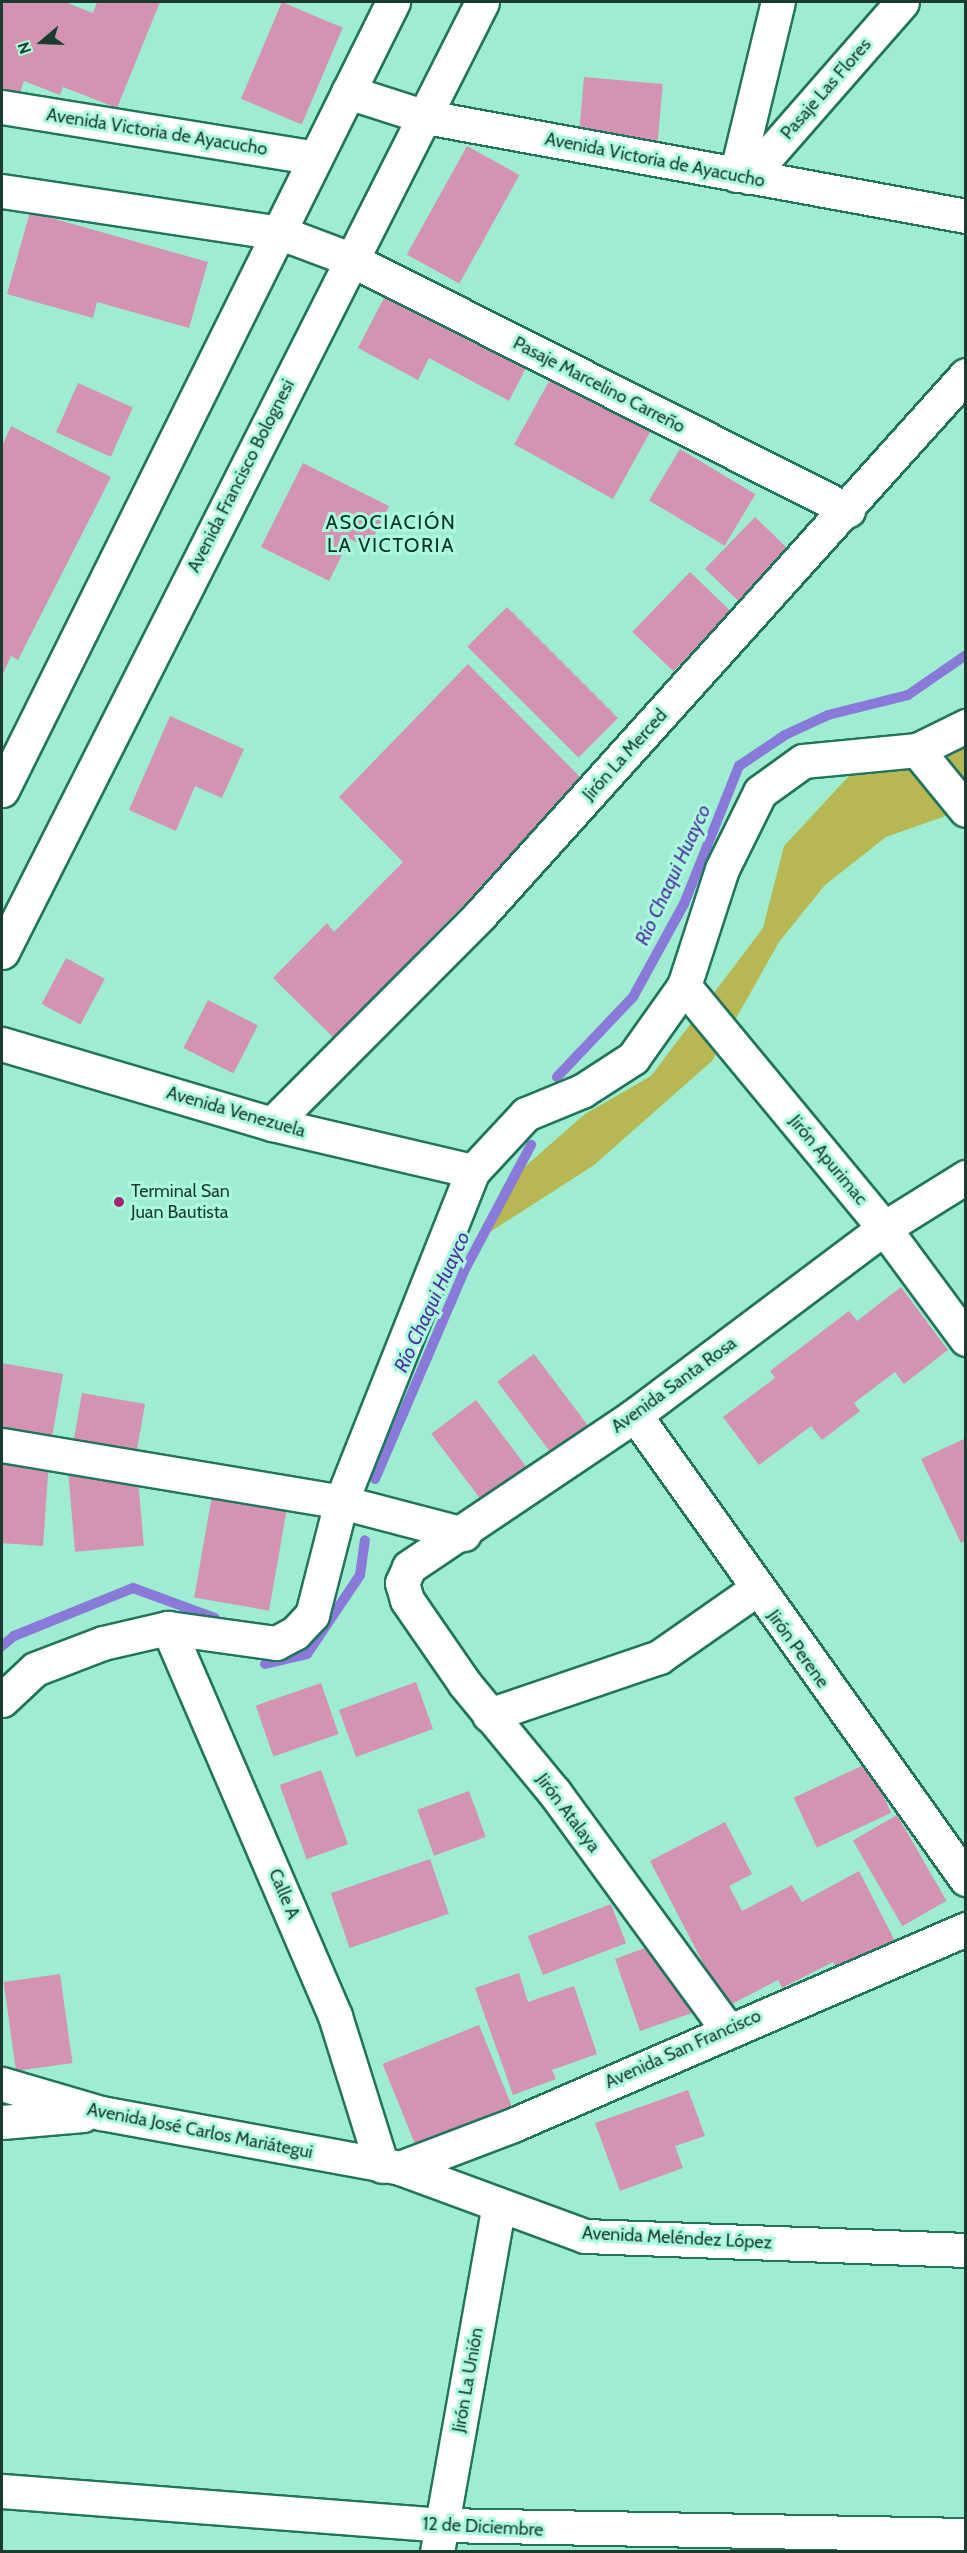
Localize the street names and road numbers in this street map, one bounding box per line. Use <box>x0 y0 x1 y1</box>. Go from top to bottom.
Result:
street label: Pasaje Las Flores <box>776 34 876 144</box>
street label: Avenida Victoria de Ayacucho <box>45 104 269 160</box>
street label: Avenida Victoria de Ayacucho <box>543 128 767 192</box>
street label: Pasaje Marcelino Carreño <box>510 332 688 438</box>
street label: Avenida Francisco Bolognesi <box>183 376 299 576</box>
street label: Jirón La Merced <box>578 705 672 805</box>
street label: Avenida Venezuela <box>164 1082 308 1142</box>
street label: Jirón Apurimac <box>784 1111 872 1209</box>
street label: Avenida Santa Rosa <box>607 1332 741 1438</box>
street label: Jirón Perene <box>763 1606 833 1692</box>
street label: Jirón Atalaya <box>531 1769 605 1857</box>
street label: Calle A <box>264 1866 304 1922</box>
street label: Avenida San Francisco <box>602 2005 764 2093</box>
street label: Avenida José Carlos Mariátegui <box>85 2099 315 2163</box>
street label: Avenida Meléndez López <box>581 2222 773 2254</box>
street label: Jirón La Unión <box>448 2326 488 2434</box>
street label: 12 de Diciembre <box>422 2513 544 2541</box>

